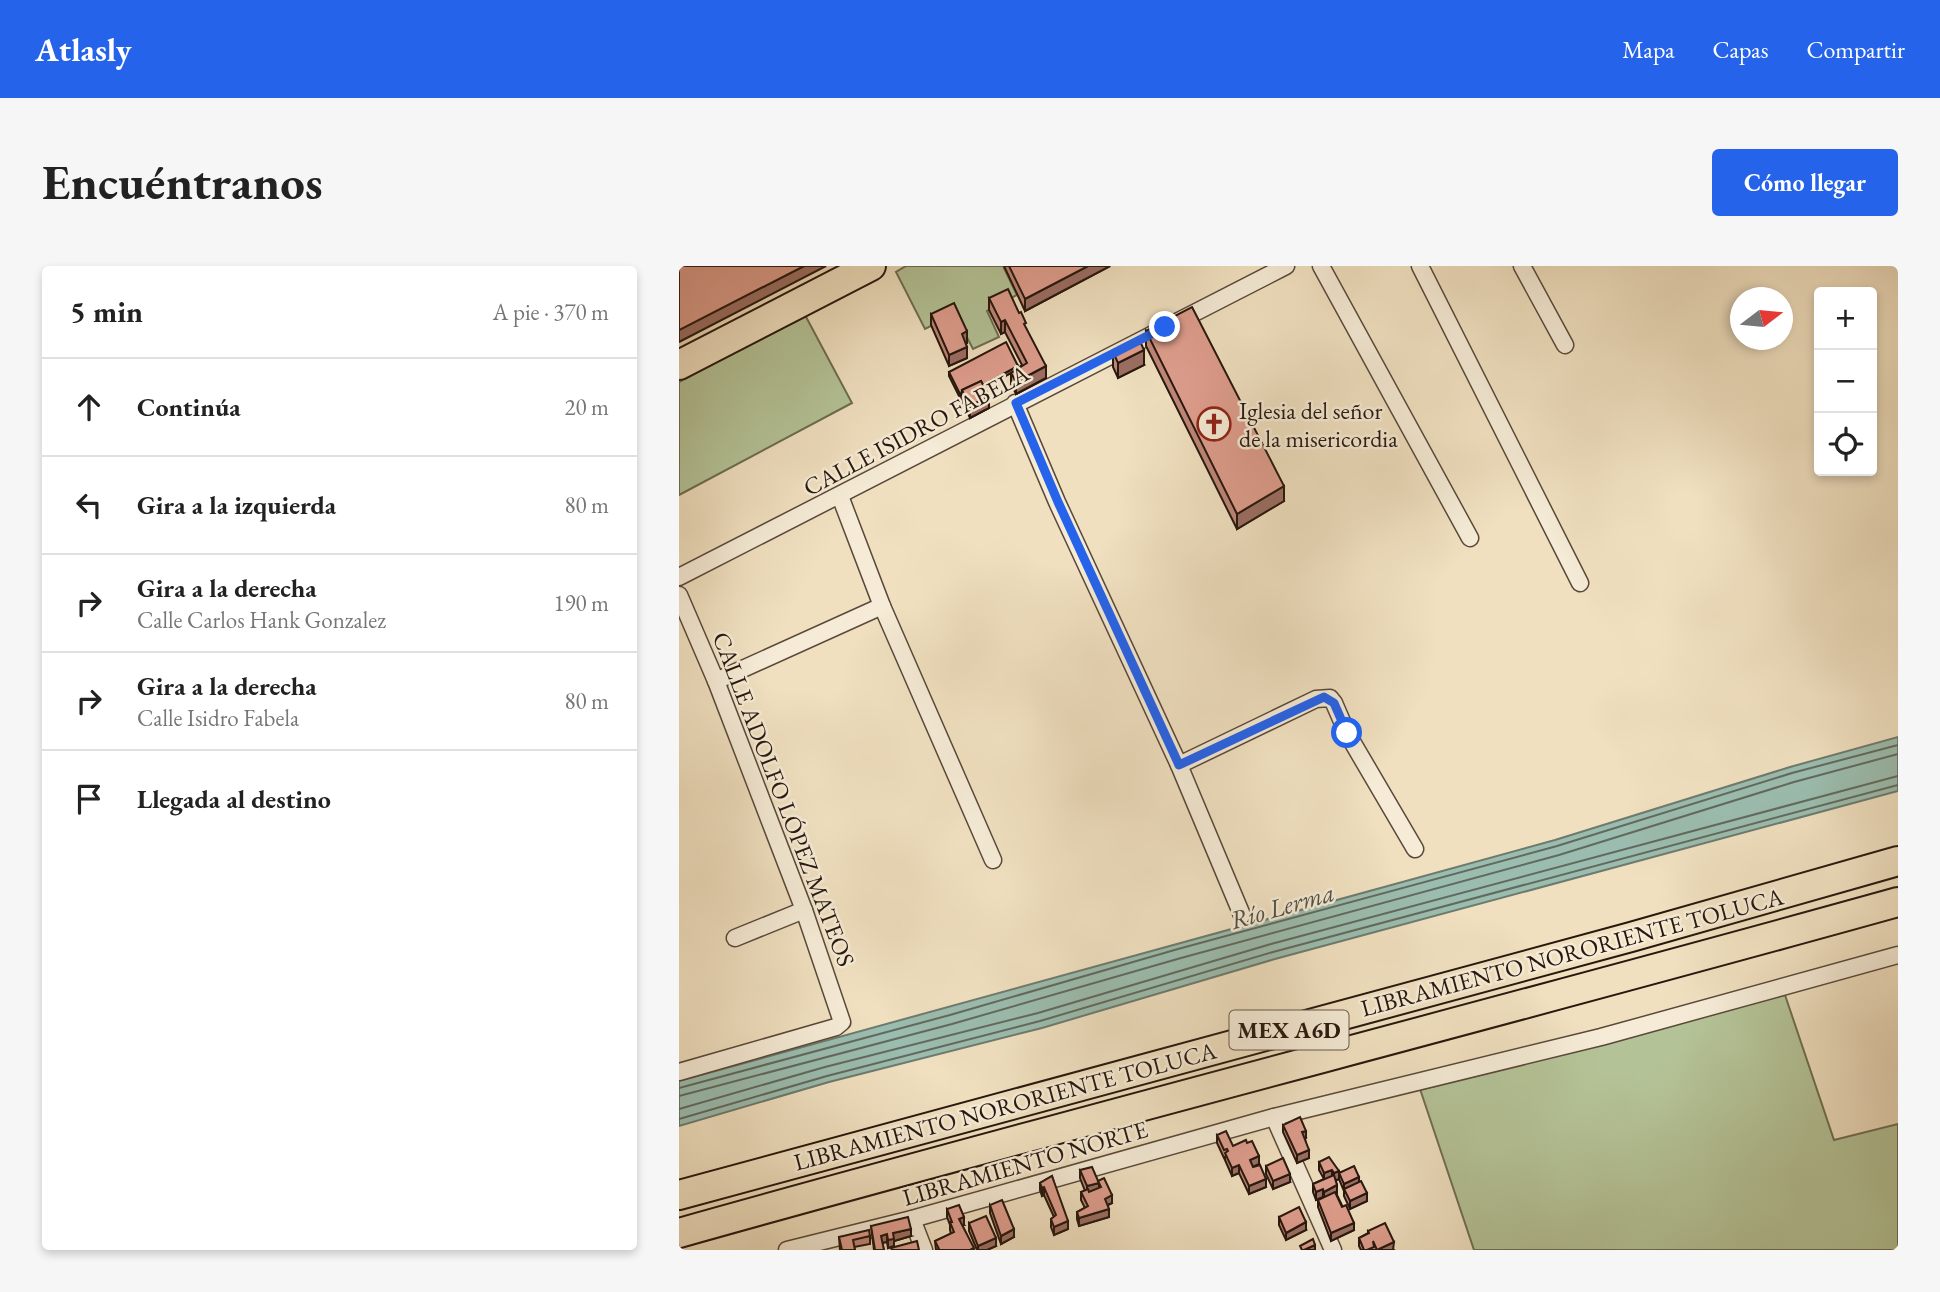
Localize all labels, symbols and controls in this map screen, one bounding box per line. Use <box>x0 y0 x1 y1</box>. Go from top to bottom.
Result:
text: Atlasly <box>35 28 132 71</box>
text: Mapa <box>1622 34 1674 65</box>
text: Capas <box>1712 34 1768 65</box>
text: Compartir <box>1806 34 1905 65</box>
button: Cómo llegar <box>1712 149 1898 216</box>
text: Encuéntranos <box>42 150 323 214</box>
north arrow <box>1730 287 1793 350</box>
map controls <box>1814 287 1877 476</box>
button: + <box>1814 287 1877 350</box>
text: 5 min <box>70 292 143 331</box>
text: A pie · 370 m <box>493 297 609 327</box>
route end <box>1149 311 1180 342</box>
button: − <box>1814 350 1877 413</box>
street label: CALLE ISIDRO FABELA <box>798 357 1034 503</box>
icon: ahead <box>70 388 108 426</box>
text: Continúa <box>137 390 241 424</box>
text: 20 m <box>564 392 609 422</box>
place label: Iglesia del señor de la misericordia <box>1239 395 1398 454</box>
church icon: Iglesia del señor de la misericordia <box>1195 405 1233 443</box>
button: locate <box>1814 413 1877 476</box>
icon: left <box>70 486 108 524</box>
text: Gira a la izquierda <box>137 488 336 522</box>
text: 80 m <box>564 490 609 520</box>
text: Gira a la derecha <box>137 571 317 605</box>
icon: right <box>70 584 108 622</box>
text: 190 m <box>553 588 609 618</box>
text: Calle Carlos Hank Gonzalez <box>137 605 386 635</box>
street label: CALLE ADOLFO LÓPEZ MATEOS <box>706 627 862 971</box>
text: Gira a la derecha <box>137 669 317 703</box>
icon: right <box>70 682 108 720</box>
text: 80 m <box>564 686 609 716</box>
text: Calle Isidro Fabela <box>137 703 299 733</box>
route start <box>1331 717 1362 748</box>
icon: arrive <box>70 780 108 818</box>
text: Llegada al destino <box>137 782 331 816</box>
water label: Río Lerma <box>1226 875 1338 937</box>
street label: LIBRAMIENTO NORORIENTE TOLUCA <box>1357 880 1787 1023</box>
road number: MEX A6D <box>1229 1010 1349 1050</box>
street label: LIBRAMIENTO NORORIENTE TOLUCA <box>790 1034 1220 1177</box>
street label: LIBRAMIENTO NORTE <box>899 1113 1151 1213</box>

